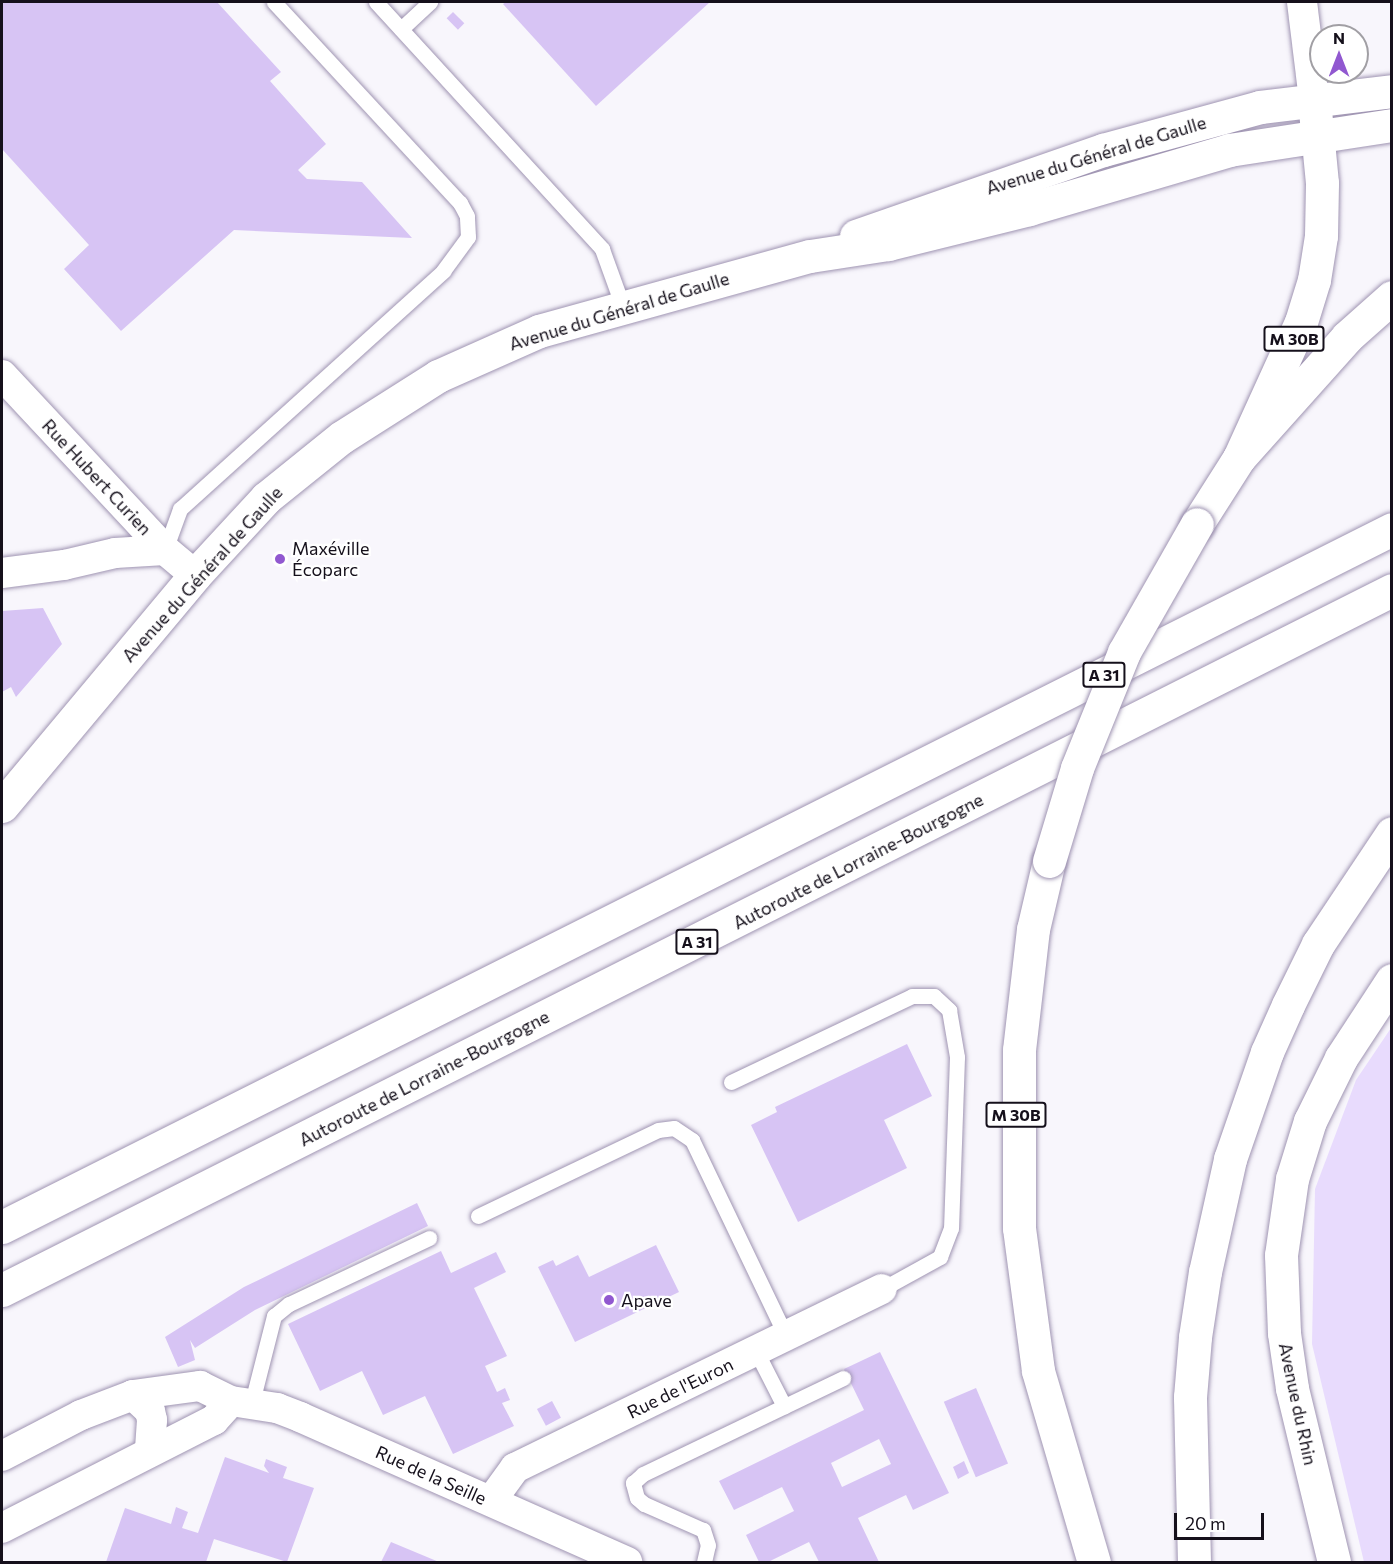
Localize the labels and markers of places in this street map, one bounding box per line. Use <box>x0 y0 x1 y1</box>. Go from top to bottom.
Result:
place label: Maxéville Écoparc <box>292 538 369 580</box>
marker: Maxéville Écoparc <box>273 552 287 566</box>
place label: Apave <box>621 1289 672 1311</box>
marker: Apave <box>602 1293 616 1307</box>

